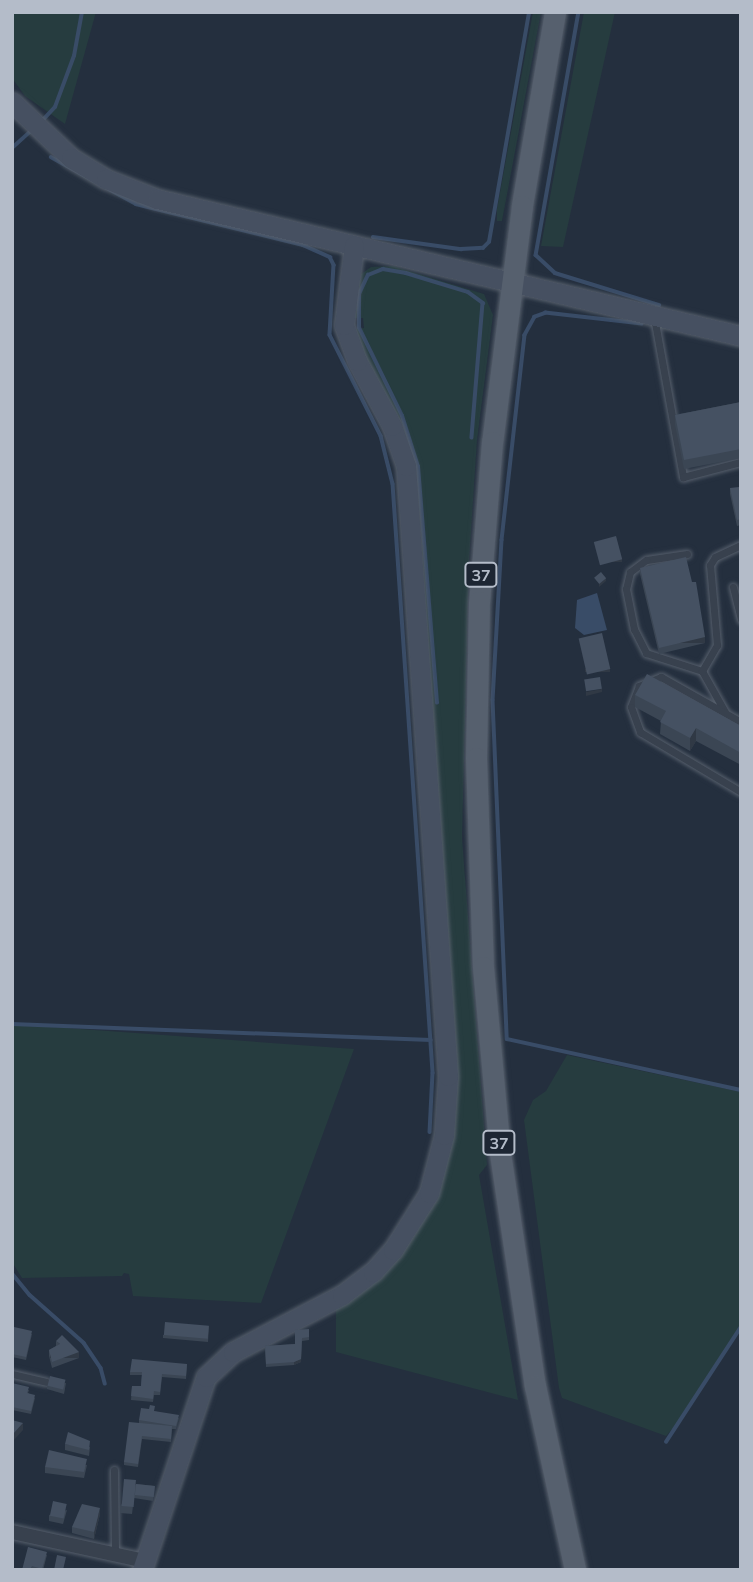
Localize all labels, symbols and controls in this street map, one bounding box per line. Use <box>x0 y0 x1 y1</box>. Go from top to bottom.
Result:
road number: 37 <box>463 562 498 588</box>
road number: 37 <box>482 1130 516 1156</box>

